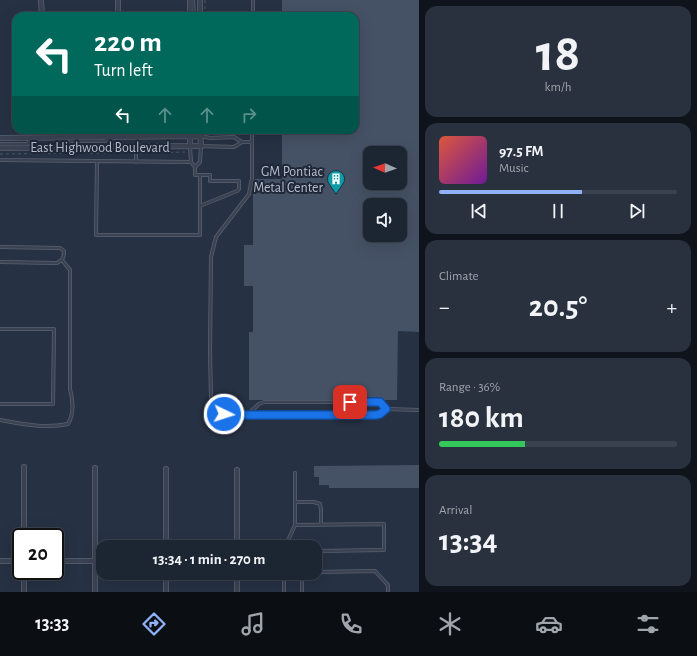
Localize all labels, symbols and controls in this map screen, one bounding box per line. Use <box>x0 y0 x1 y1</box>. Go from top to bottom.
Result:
icon: left <box>28 28 80 80</box>
text: 18 <box>536 28 580 80</box>
text: 220 m <box>94 29 162 57</box>
text: Turn left <box>94 62 153 80</box>
text: km/h <box>545 81 571 94</box>
icon: left <box>112 104 134 126</box>
icon: ahead <box>154 104 176 126</box>
icon: ahead <box>196 104 218 126</box>
icon: right <box>238 104 260 126</box>
street label: East Highwood Boulevard <box>30 141 170 155</box>
text: 97.5 FM <box>499 144 544 159</box>
north arrow <box>363 146 407 190</box>
map controls <box>363 146 407 242</box>
text: Music <box>499 162 529 175</box>
place label: GM Pontiac Metal Center <box>253 165 324 195</box>
building icon: GM Pontiac Metal Center <box>326 169 346 194</box>
button: sound <box>363 198 407 242</box>
icon: previous <box>468 200 490 222</box>
icon: pause <box>547 200 569 222</box>
icon: next <box>626 200 648 222</box>
text: Climate <box>439 270 478 283</box>
text: 20.5° <box>529 292 587 322</box>
text: − <box>439 296 450 318</box>
text: + <box>666 296 677 318</box>
text: Range · 36% <box>439 381 500 394</box>
pin <box>333 385 367 419</box>
icon: arrive <box>339 391 361 413</box>
position arrow <box>203 393 245 435</box>
text: 180 km <box>439 403 524 433</box>
text: Arrival <box>439 504 472 517</box>
text: 13:34 <box>439 526 498 556</box>
speed limit sign: 20 <box>12 528 64 580</box>
text: 13:34 · 1 min · 270 m <box>153 552 265 567</box>
icon: directions <box>140 610 168 638</box>
icon: music <box>239 610 267 638</box>
icon: phone <box>337 610 365 638</box>
icon: climate <box>436 610 464 638</box>
icon: car <box>535 610 563 638</box>
icon: filters <box>634 610 662 638</box>
text: 13:33 <box>35 615 69 633</box>

